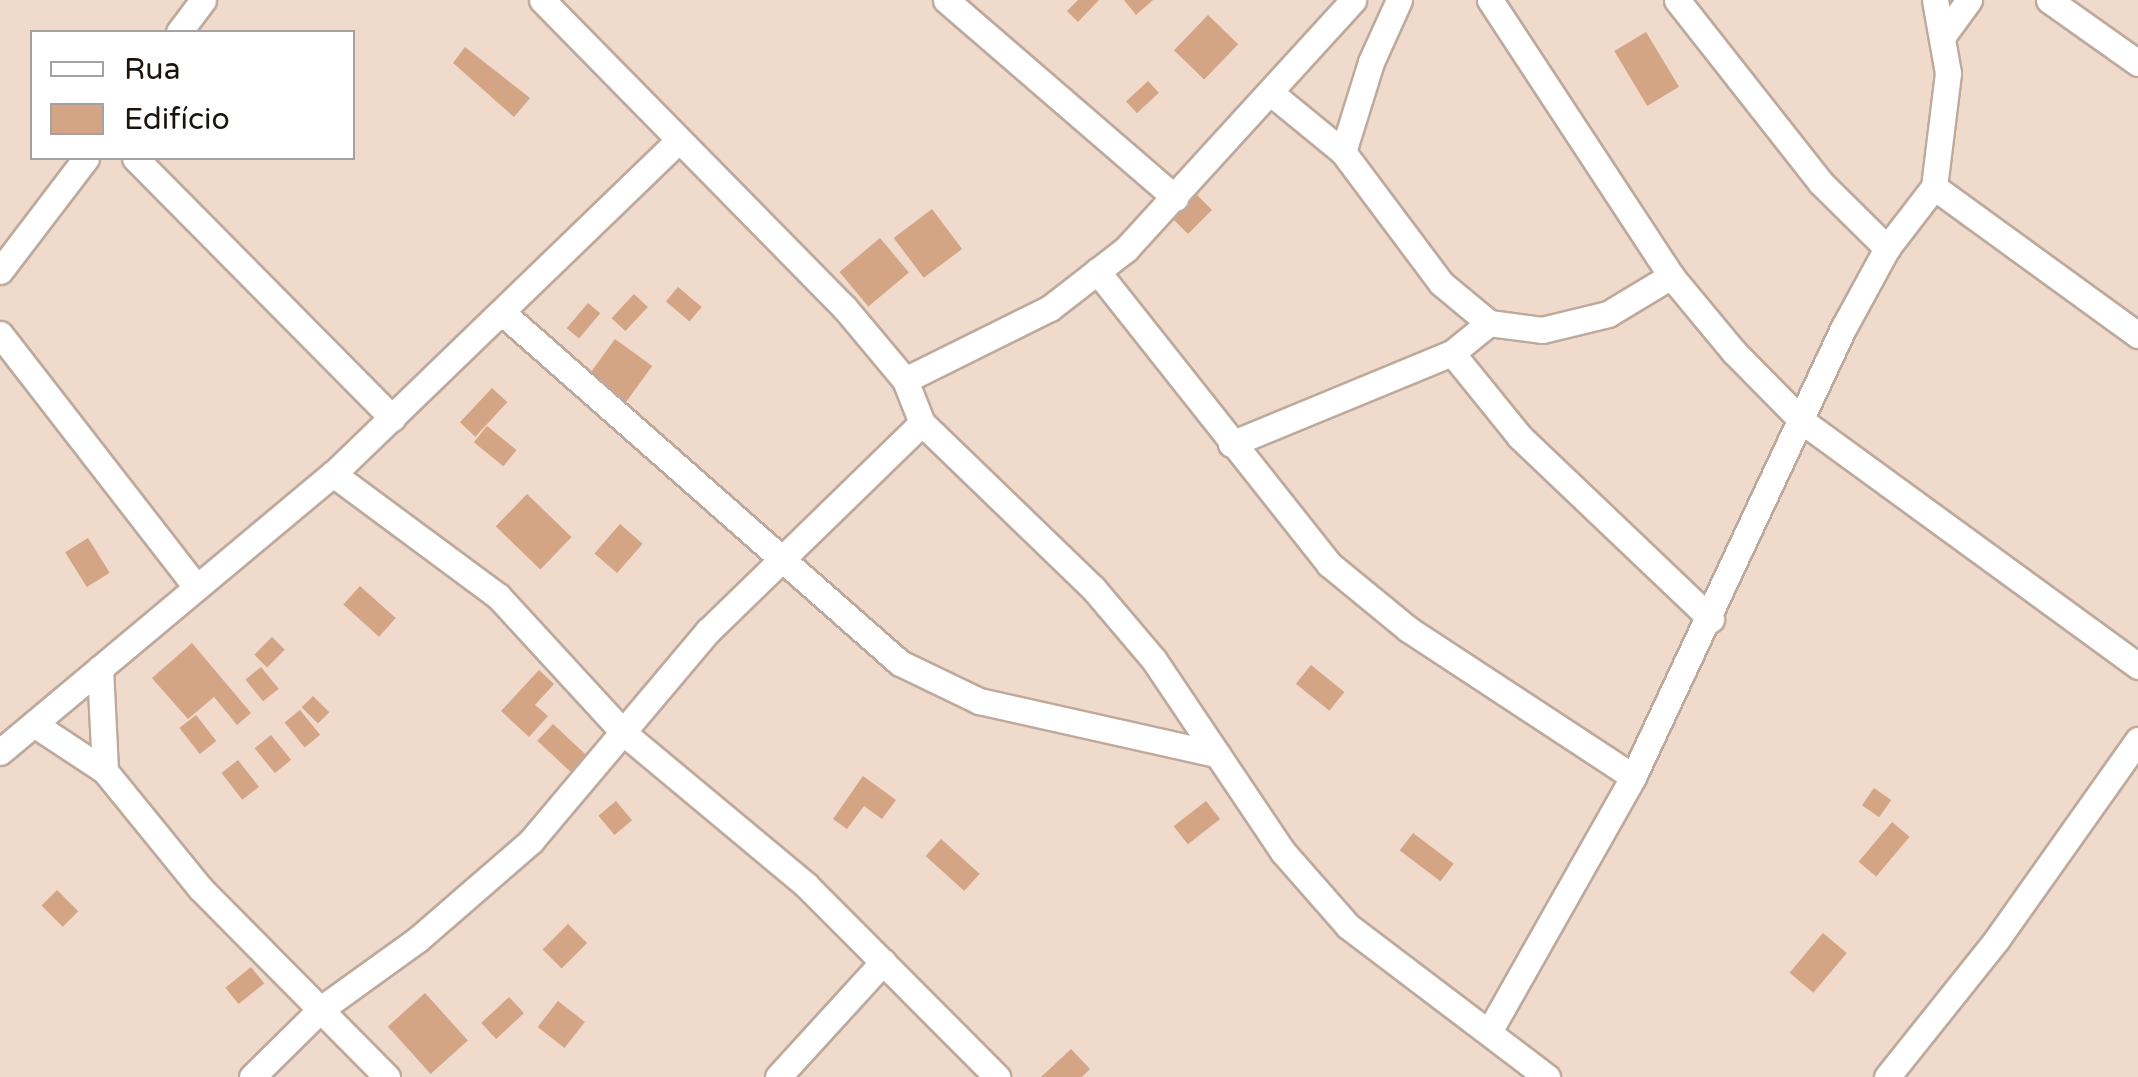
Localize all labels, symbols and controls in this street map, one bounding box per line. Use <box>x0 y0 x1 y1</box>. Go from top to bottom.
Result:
legend <box>30 30 355 160</box>
text: Rua <box>124 51 181 88</box>
text: Edifício <box>124 101 230 138</box>

